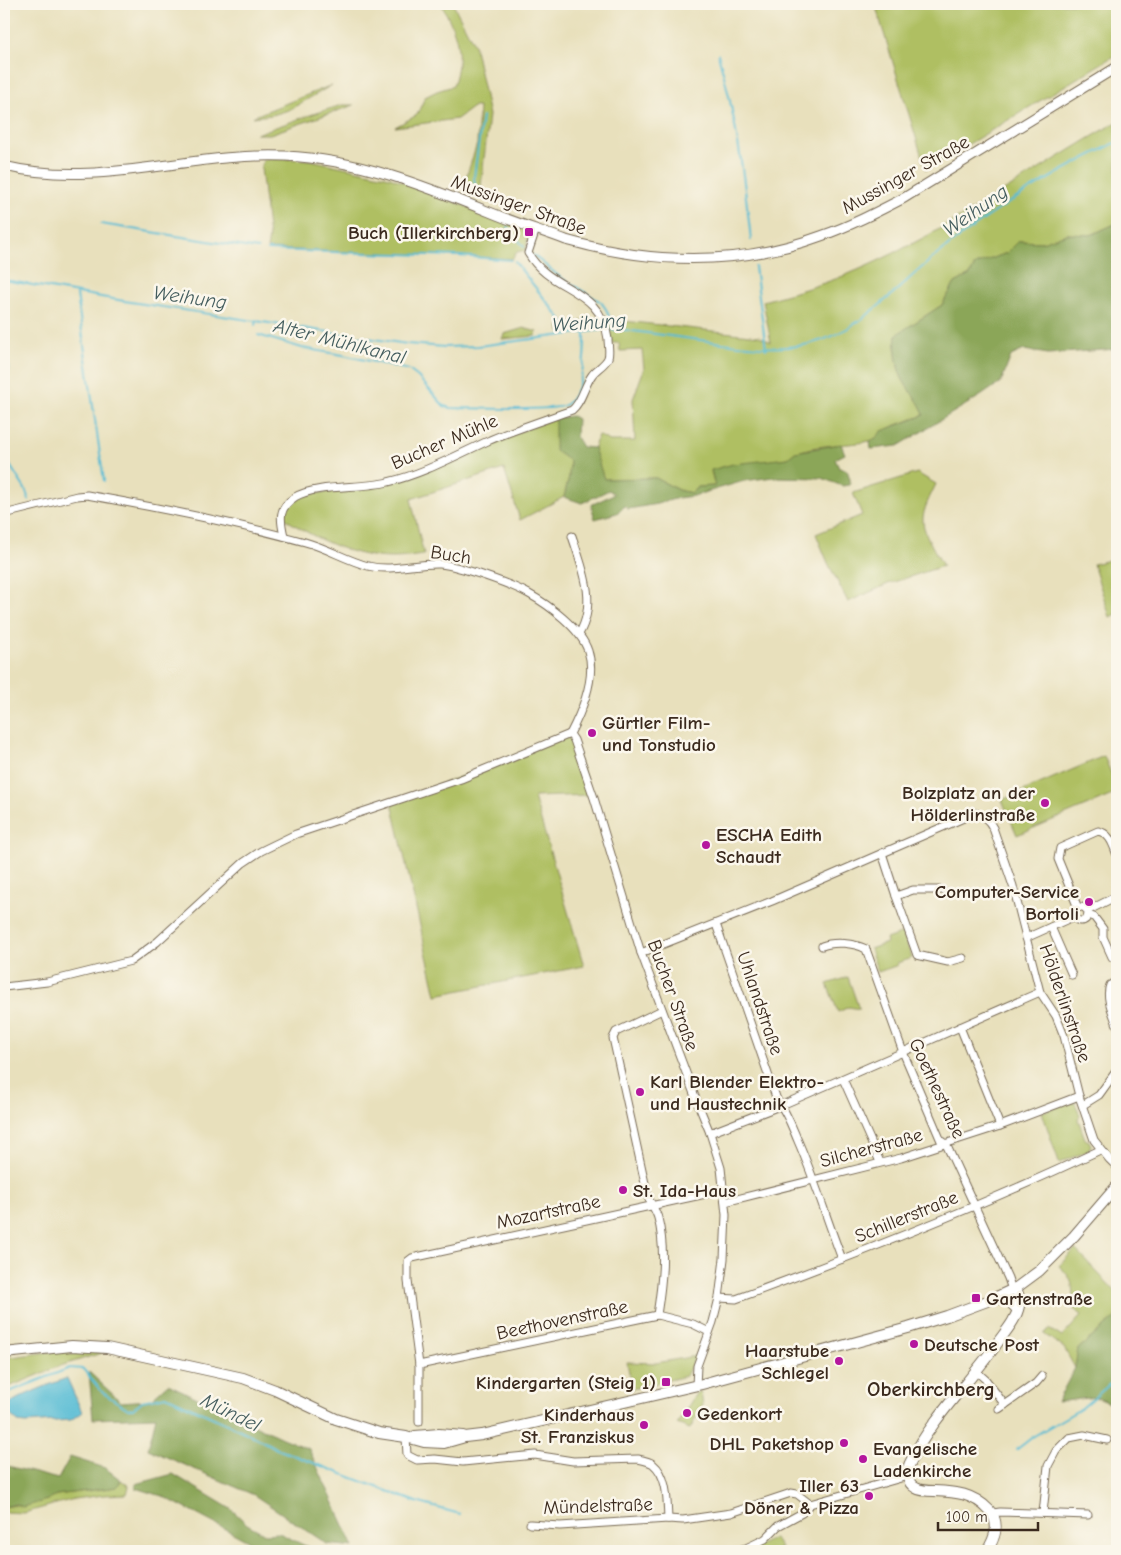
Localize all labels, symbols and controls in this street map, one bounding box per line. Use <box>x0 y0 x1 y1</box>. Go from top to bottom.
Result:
street label: Mussinger Straße <box>838 131 973 219</box>
street label: Mussinger Straße <box>448 170 589 240</box>
water label: Weihung <box>938 180 1012 241</box>
place label: Buch (Illerkirchberg) <box>348 222 519 244</box>
marker: Buch (Illerkirchberg) <box>523 226 535 238</box>
water label: Weihung <box>152 281 228 314</box>
water label: Weihung <box>551 308 627 337</box>
water label: Alter Mühlkanal <box>271 314 409 369</box>
street label: Bucher Mühle <box>388 410 501 474</box>
street label: Buch <box>429 541 473 569</box>
place label: Gürtler Film- und Tonstudio <box>602 712 716 756</box>
marker: Gürtler Film- und Tonstudio <box>586 727 598 739</box>
place label: Bolzplatz an der Hölderlinstraße <box>902 782 1035 826</box>
marker: Bolzplatz an der Hölderlinstraße <box>1039 797 1051 809</box>
place label: ESCHA Edith Schaudt <box>716 824 822 868</box>
marker: ESCHA Edith Schaudt <box>700 839 712 851</box>
place label: Computer-Service Bortoli <box>935 881 1079 925</box>
marker: Computer-Service Bortoli <box>1083 896 1095 908</box>
street label: Bucher Straße <box>643 937 703 1054</box>
street label: Hölderlinstraße <box>1034 941 1096 1065</box>
street label: Uhlandstraße <box>732 949 788 1058</box>
street label: Goethestraße <box>904 1035 970 1142</box>
place label: Karl Blender Elektro- und Haustechnik <box>650 1071 824 1115</box>
marker: Karl Blender Elektro- und Haustechnik <box>634 1086 646 1098</box>
street label: Silcherstraße <box>818 1124 925 1172</box>
place label: St. Ida-Haus <box>633 1180 736 1202</box>
marker: St. Ida-Haus <box>617 1184 629 1196</box>
street label: Schillerstraße <box>852 1186 961 1248</box>
street label: Mozartstraße <box>494 1190 602 1234</box>
place label: Gartenstraße <box>986 1288 1092 1310</box>
marker: Gartenstraße <box>970 1292 982 1304</box>
street label: Beethovenstraße <box>495 1295 630 1345</box>
place label: Deutsche Post <box>924 1334 1040 1356</box>
marker: Deutsche Post <box>908 1338 920 1350</box>
place label: Haarstube Schlegel <box>745 1340 829 1384</box>
marker: Haarstube Schlegel <box>833 1355 845 1367</box>
place label: Kindergarten (Steig 1) <box>476 1372 656 1394</box>
marker: Kindergarten (Steig 1) <box>660 1376 672 1388</box>
district label: Oberkirchberg <box>867 1377 995 1401</box>
water label: Mündel <box>196 1388 265 1437</box>
place label: Gedenkort <box>697 1403 783 1425</box>
place label: Kinderhaus St. Franziskus <box>521 1404 634 1448</box>
marker: Gedenkort <box>681 1407 693 1419</box>
marker: Kinderhaus St. Franziskus <box>638 1419 650 1431</box>
place label: DHL Paketshop <box>710 1433 834 1455</box>
marker: DHL Paketshop <box>838 1437 850 1449</box>
place label: Evangelische Ladenkirche <box>873 1438 977 1482</box>
marker: Evangelische Ladenkirche <box>857 1453 869 1465</box>
place label: Iller 63 Döner & Pizza <box>744 1475 859 1519</box>
marker: Iller 63 Döner & Pizza <box>863 1490 875 1502</box>
street label: Mündelstraße <box>543 1493 653 1519</box>
scale bar <box>938 1500 1038 1532</box>
text: 100 m <box>946 1508 988 1526</box>

